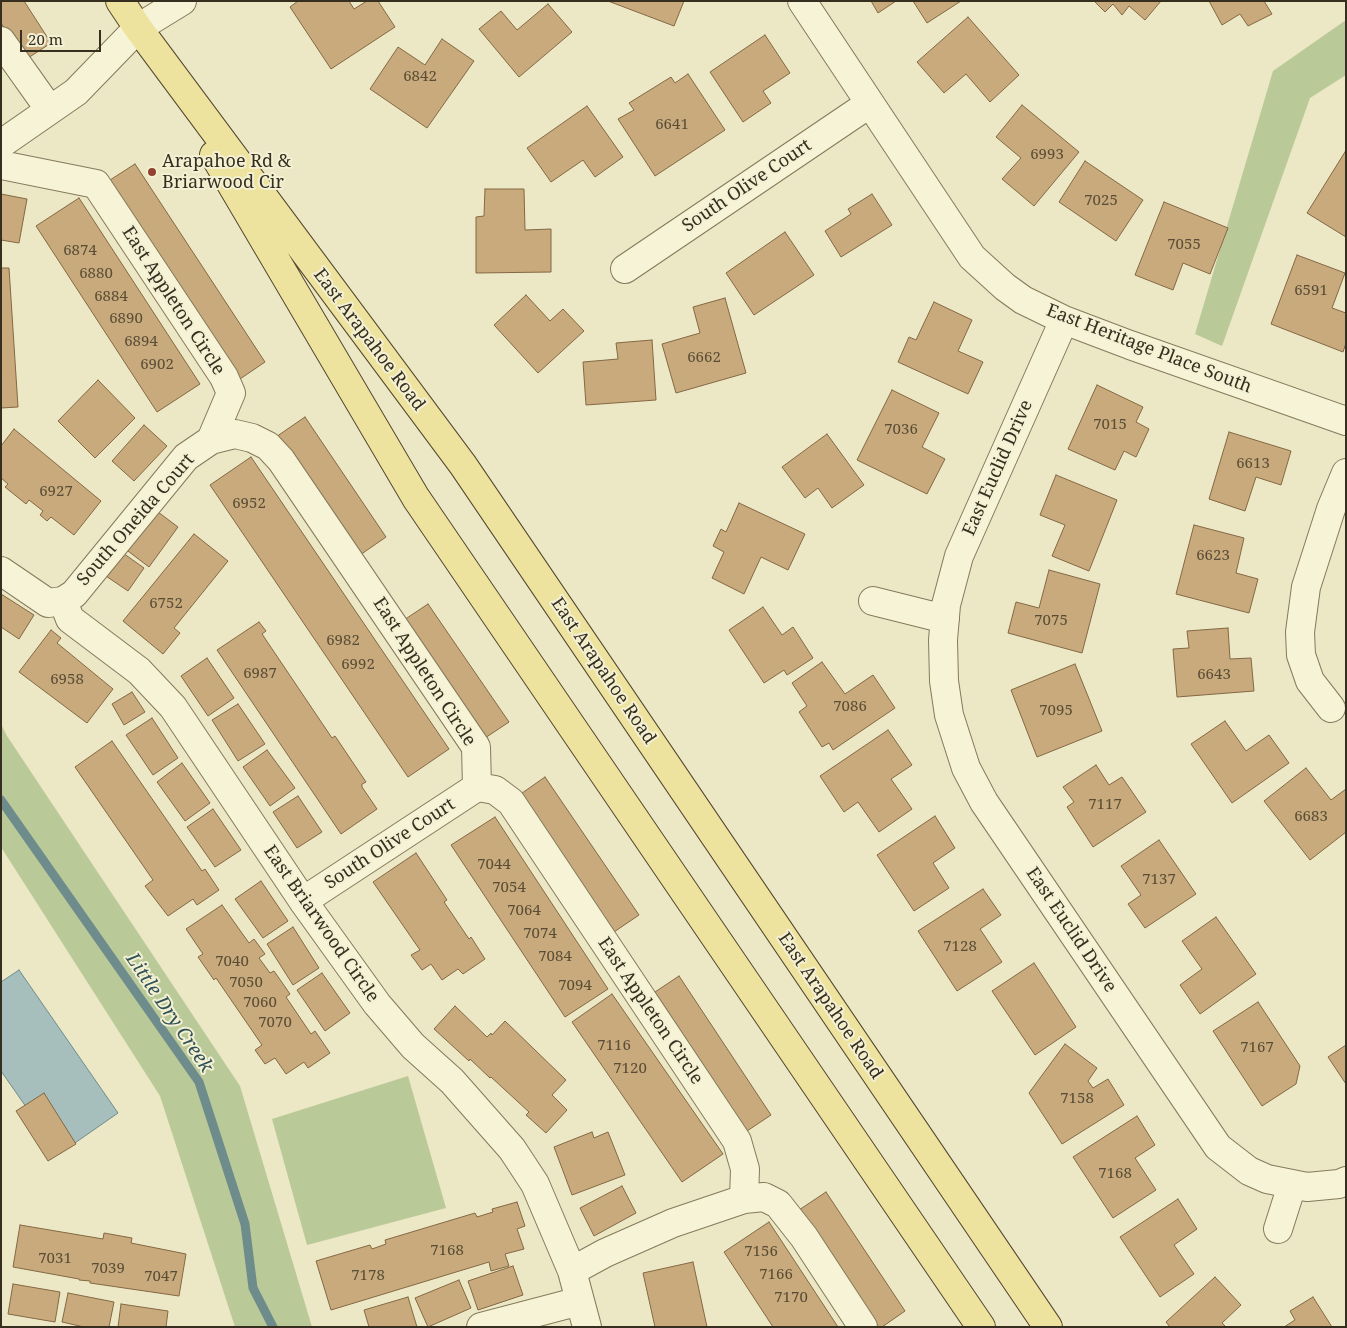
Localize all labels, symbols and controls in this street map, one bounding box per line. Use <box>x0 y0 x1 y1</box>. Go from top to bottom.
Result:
scale bar <box>22 20 104 52</box>
text: 20 m <box>28 29 63 49</box>
house number: 6842 <box>403 68 437 86</box>
house number: 6641 <box>655 116 689 134</box>
street label: South Olive Court <box>678 135 816 237</box>
house number: 6993 <box>1030 146 1064 164</box>
place label: Arapahoe Rd & Briarwood Cir <box>162 151 291 193</box>
marker: Arapahoe Rd & Briarwood Cir <box>146 166 158 178</box>
house number: 7025 <box>1084 192 1118 210</box>
street label: East Appleton Circle <box>117 223 229 379</box>
house number: 7055 <box>1167 236 1201 254</box>
house number: 6874 <box>63 242 97 260</box>
house number: 6880 <box>79 265 113 283</box>
street label: East Arapahoe Road <box>309 265 429 415</box>
house number: 6591 <box>1294 282 1328 300</box>
house number: 6884 <box>94 288 128 306</box>
street label: East Heritage Place South <box>1043 300 1255 398</box>
house number: 6890 <box>109 310 143 328</box>
house number: 6894 <box>124 333 158 351</box>
house number: 6662 <box>687 349 721 367</box>
house number: 6902 <box>140 356 174 374</box>
street label: East Euclid Drive <box>958 397 1038 539</box>
house number: 7015 <box>1093 416 1127 434</box>
house number: 7036 <box>884 421 918 439</box>
street label: South Oneida Court <box>73 450 199 590</box>
house number: 6613 <box>1236 455 1270 473</box>
house number: 6927 <box>39 483 73 501</box>
house number: 6952 <box>232 495 266 513</box>
house number: 6623 <box>1196 547 1230 565</box>
street label: East Appleton Circle <box>368 594 480 750</box>
street label: East Arapahoe Road <box>546 594 660 748</box>
house number: 6752 <box>149 595 183 613</box>
house number: 7075 <box>1034 612 1068 630</box>
house number: 6982 <box>326 632 360 650</box>
house number: 6992 <box>341 656 375 674</box>
house number: 6987 <box>243 665 277 683</box>
house number: 6643 <box>1197 666 1231 684</box>
house number: 6958 <box>50 671 84 689</box>
house number: 7086 <box>833 698 867 716</box>
house number: 7095 <box>1039 702 1073 720</box>
street label: South Olive Court <box>321 794 459 894</box>
house number: 7117 <box>1088 796 1122 814</box>
house number: 6683 <box>1294 808 1328 826</box>
street label: East Briarwood Circle <box>259 841 383 1007</box>
house number: 7044 <box>477 856 511 874</box>
street label: East Euclid Drive <box>1021 863 1121 997</box>
house number: 7137 <box>1142 871 1176 889</box>
house number: 7054 <box>492 879 526 897</box>
house number: 7064 <box>507 902 541 920</box>
house number: 7074 <box>523 925 557 943</box>
street label: East Arapahoe Road <box>773 929 887 1083</box>
street label: East Appleton Circle <box>593 933 707 1089</box>
house number: 7128 <box>943 938 977 956</box>
house number: 7084 <box>538 948 572 966</box>
water label: Little Dry Creek <box>121 949 217 1077</box>
house number: 7040 <box>215 953 249 971</box>
house number: 7050 <box>229 974 263 992</box>
house number: 7094 <box>558 977 592 995</box>
house number: 7060 <box>243 994 277 1012</box>
house number: 7070 <box>258 1014 292 1032</box>
house number: 7116 <box>597 1037 631 1055</box>
house number: 7167 <box>1240 1039 1274 1057</box>
house number: 7120 <box>613 1060 647 1078</box>
house number: 7158 <box>1060 1090 1094 1108</box>
house number: 7168 <box>1098 1165 1132 1183</box>
house number: 7168 <box>430 1242 464 1260</box>
house number: 7156 <box>744 1243 778 1261</box>
house number: 7031 <box>38 1250 72 1268</box>
house number: 7039 <box>91 1260 125 1278</box>
house number: 7166 <box>759 1266 793 1284</box>
house number: 7178 <box>351 1267 385 1285</box>
house number: 7047 <box>144 1268 178 1286</box>
house number: 7170 <box>774 1289 808 1307</box>

